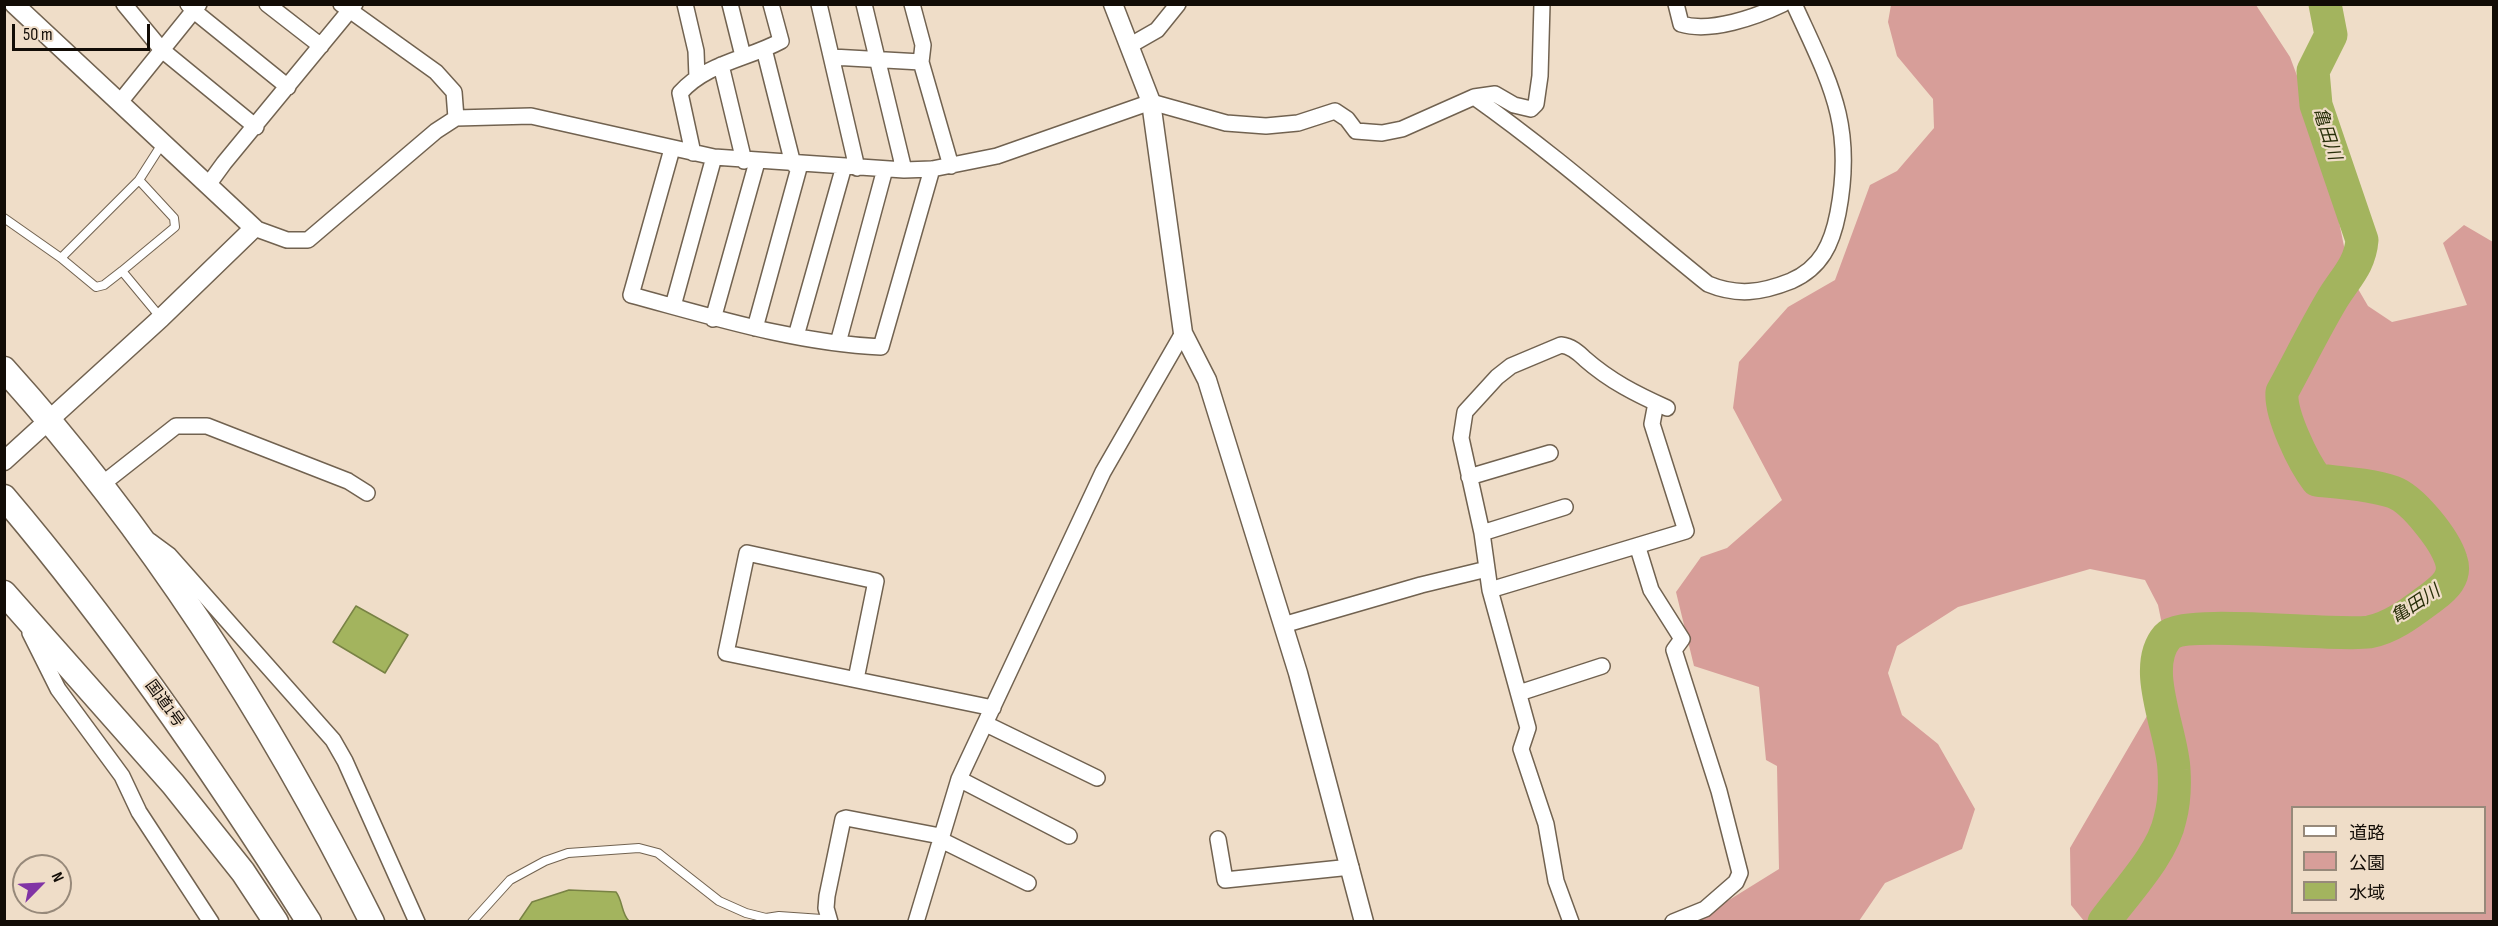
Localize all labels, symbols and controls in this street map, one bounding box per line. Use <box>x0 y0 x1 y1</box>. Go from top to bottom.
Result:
scale bar <box>15 12 153 50</box>
text: 50 m <box>23 24 53 45</box>
water label: 亀田川 <box>2307 105 2345 163</box>
water label: 亀田川 <box>2387 581 2445 629</box>
street label: 国道1号 <box>140 677 188 731</box>
legend <box>2291 806 2486 914</box>
text: 道路 <box>2349 823 2385 844</box>
text: 公園 <box>2349 853 2385 874</box>
north arrow <box>12 854 72 914</box>
text: N <box>47 870 67 885</box>
text: 水域 <box>2349 883 2385 904</box>

